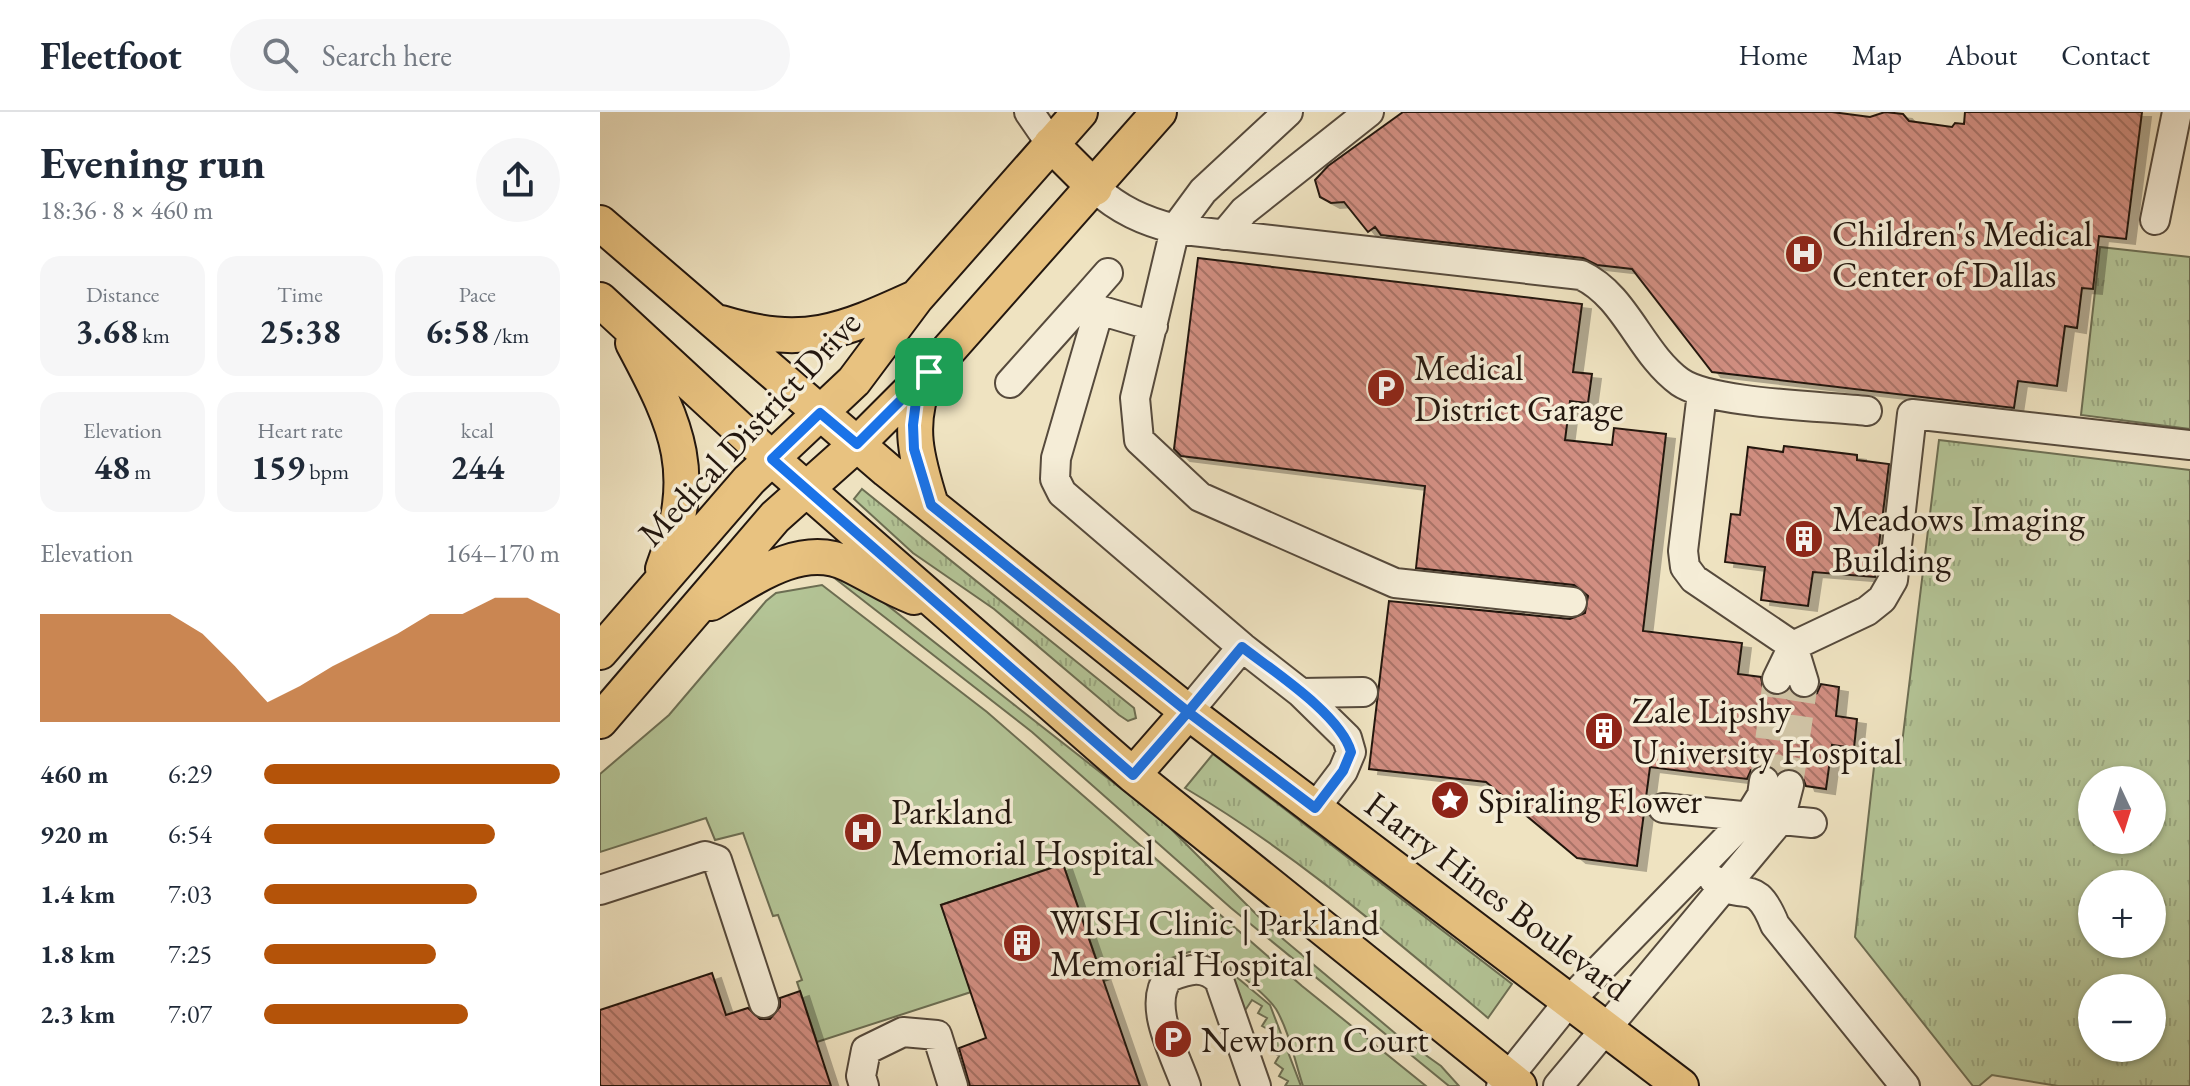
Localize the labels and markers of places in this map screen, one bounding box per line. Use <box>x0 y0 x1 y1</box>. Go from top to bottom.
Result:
place label: Children's Medical Center of Dallas <box>1832 210 2092 298</box>
hospital icon: Children's Medical Center of Dallas <box>1783 233 1825 275</box>
pin <box>895 338 963 406</box>
place label: Medical District Garage <box>1414 344 1624 432</box>
parking icon: Medical District Garage <box>1365 367 1407 409</box>
place label: Meadows Imaging Building <box>1832 495 2085 583</box>
building icon: Meadows Imaging Building <box>1783 518 1825 560</box>
place label: Zale Lipshy University Hospital <box>1632 687 1902 775</box>
building icon: Zale Lipshy University Hospital <box>1583 710 1625 752</box>
place label: Spiraling Flower <box>1478 777 1702 824</box>
place icon: Spiraling Flower <box>1429 779 1471 821</box>
place label: Parkland Memorial Hospital <box>891 788 1154 876</box>
hospital icon: Parkland Memorial Hospital <box>842 811 884 853</box>
place label: WISH Clinic | Parkland Memorial Hospital <box>1050 899 1380 987</box>
building icon: WISH Clinic | Parkland Memorial Hospital <box>1001 922 1043 964</box>
place label: Newborn Court <box>1201 1016 1429 1063</box>
parking icon: Newborn Court <box>1152 1018 1194 1060</box>

